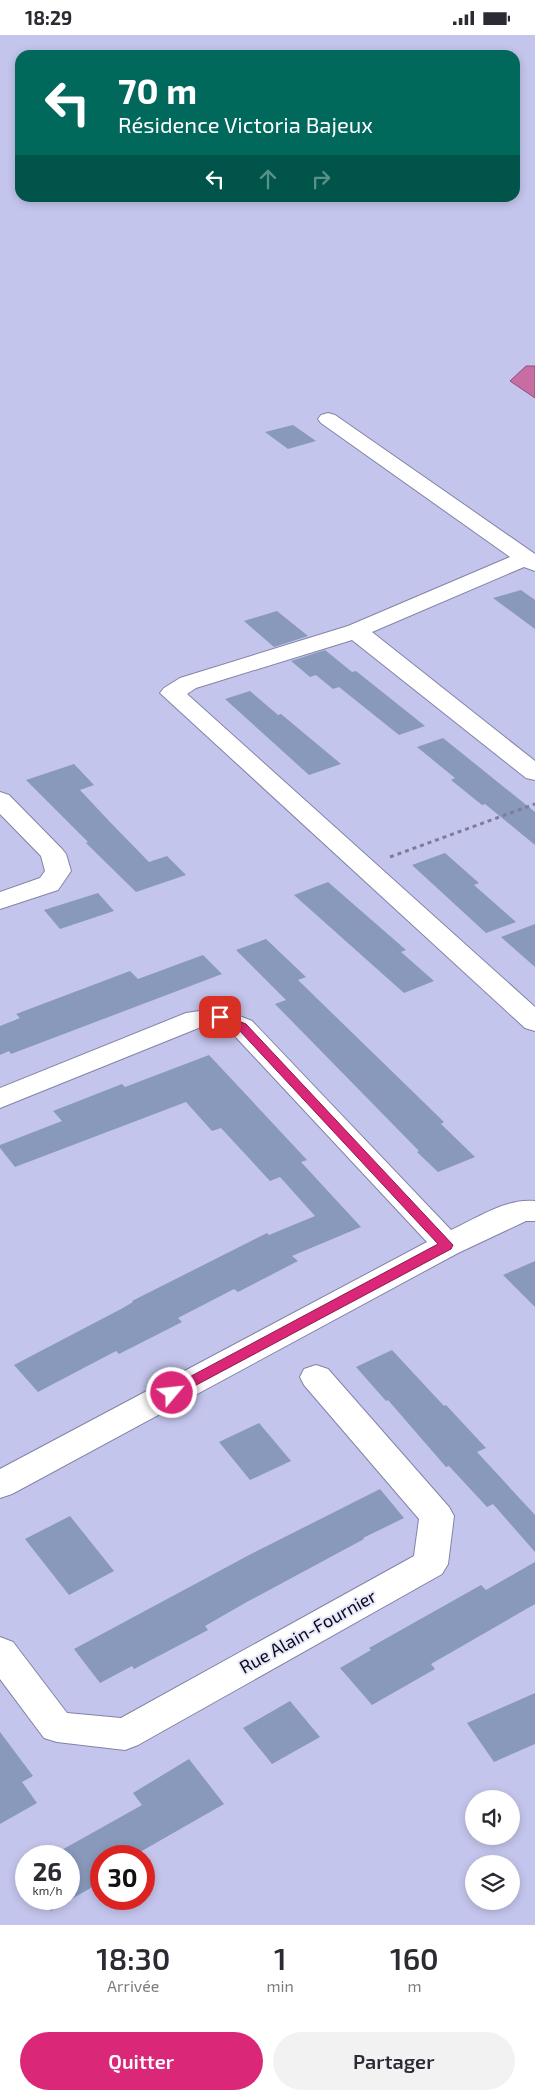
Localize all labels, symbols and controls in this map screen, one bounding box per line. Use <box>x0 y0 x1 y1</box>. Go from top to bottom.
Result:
text: 18:29 <box>25 6 72 29</box>
text: 70 m <box>118 69 197 111</box>
icon: left <box>35 70 100 135</box>
text: Résidence Victoria Bajeux <box>118 111 373 137</box>
icon: left <box>201 165 229 193</box>
icon: ahead <box>254 165 282 193</box>
icon: right <box>307 165 335 193</box>
pin <box>199 996 241 1038</box>
icon: arrive <box>206 1003 234 1031</box>
position arrow <box>145 1366 197 1418</box>
street label: Rue Alain-Fournier <box>235 1584 380 1678</box>
map controls <box>465 1790 520 1910</box>
button: sound <box>465 1790 520 1845</box>
speed limit sign: 30 <box>90 1845 155 1910</box>
button: layers <box>465 1855 520 1910</box>
text: 26 <box>33 1856 62 1886</box>
text: km/h <box>33 1883 62 1897</box>
text: 18:30 <box>96 1940 170 1976</box>
text: 1 <box>274 1940 286 1976</box>
text: 160 <box>390 1940 439 1976</box>
text: Arrivée <box>107 1976 159 1995</box>
text: min <box>267 1976 294 1995</box>
text: m <box>407 1976 421 1995</box>
button: Quitter <box>20 2032 263 2090</box>
button: Partager <box>273 2032 515 2090</box>

